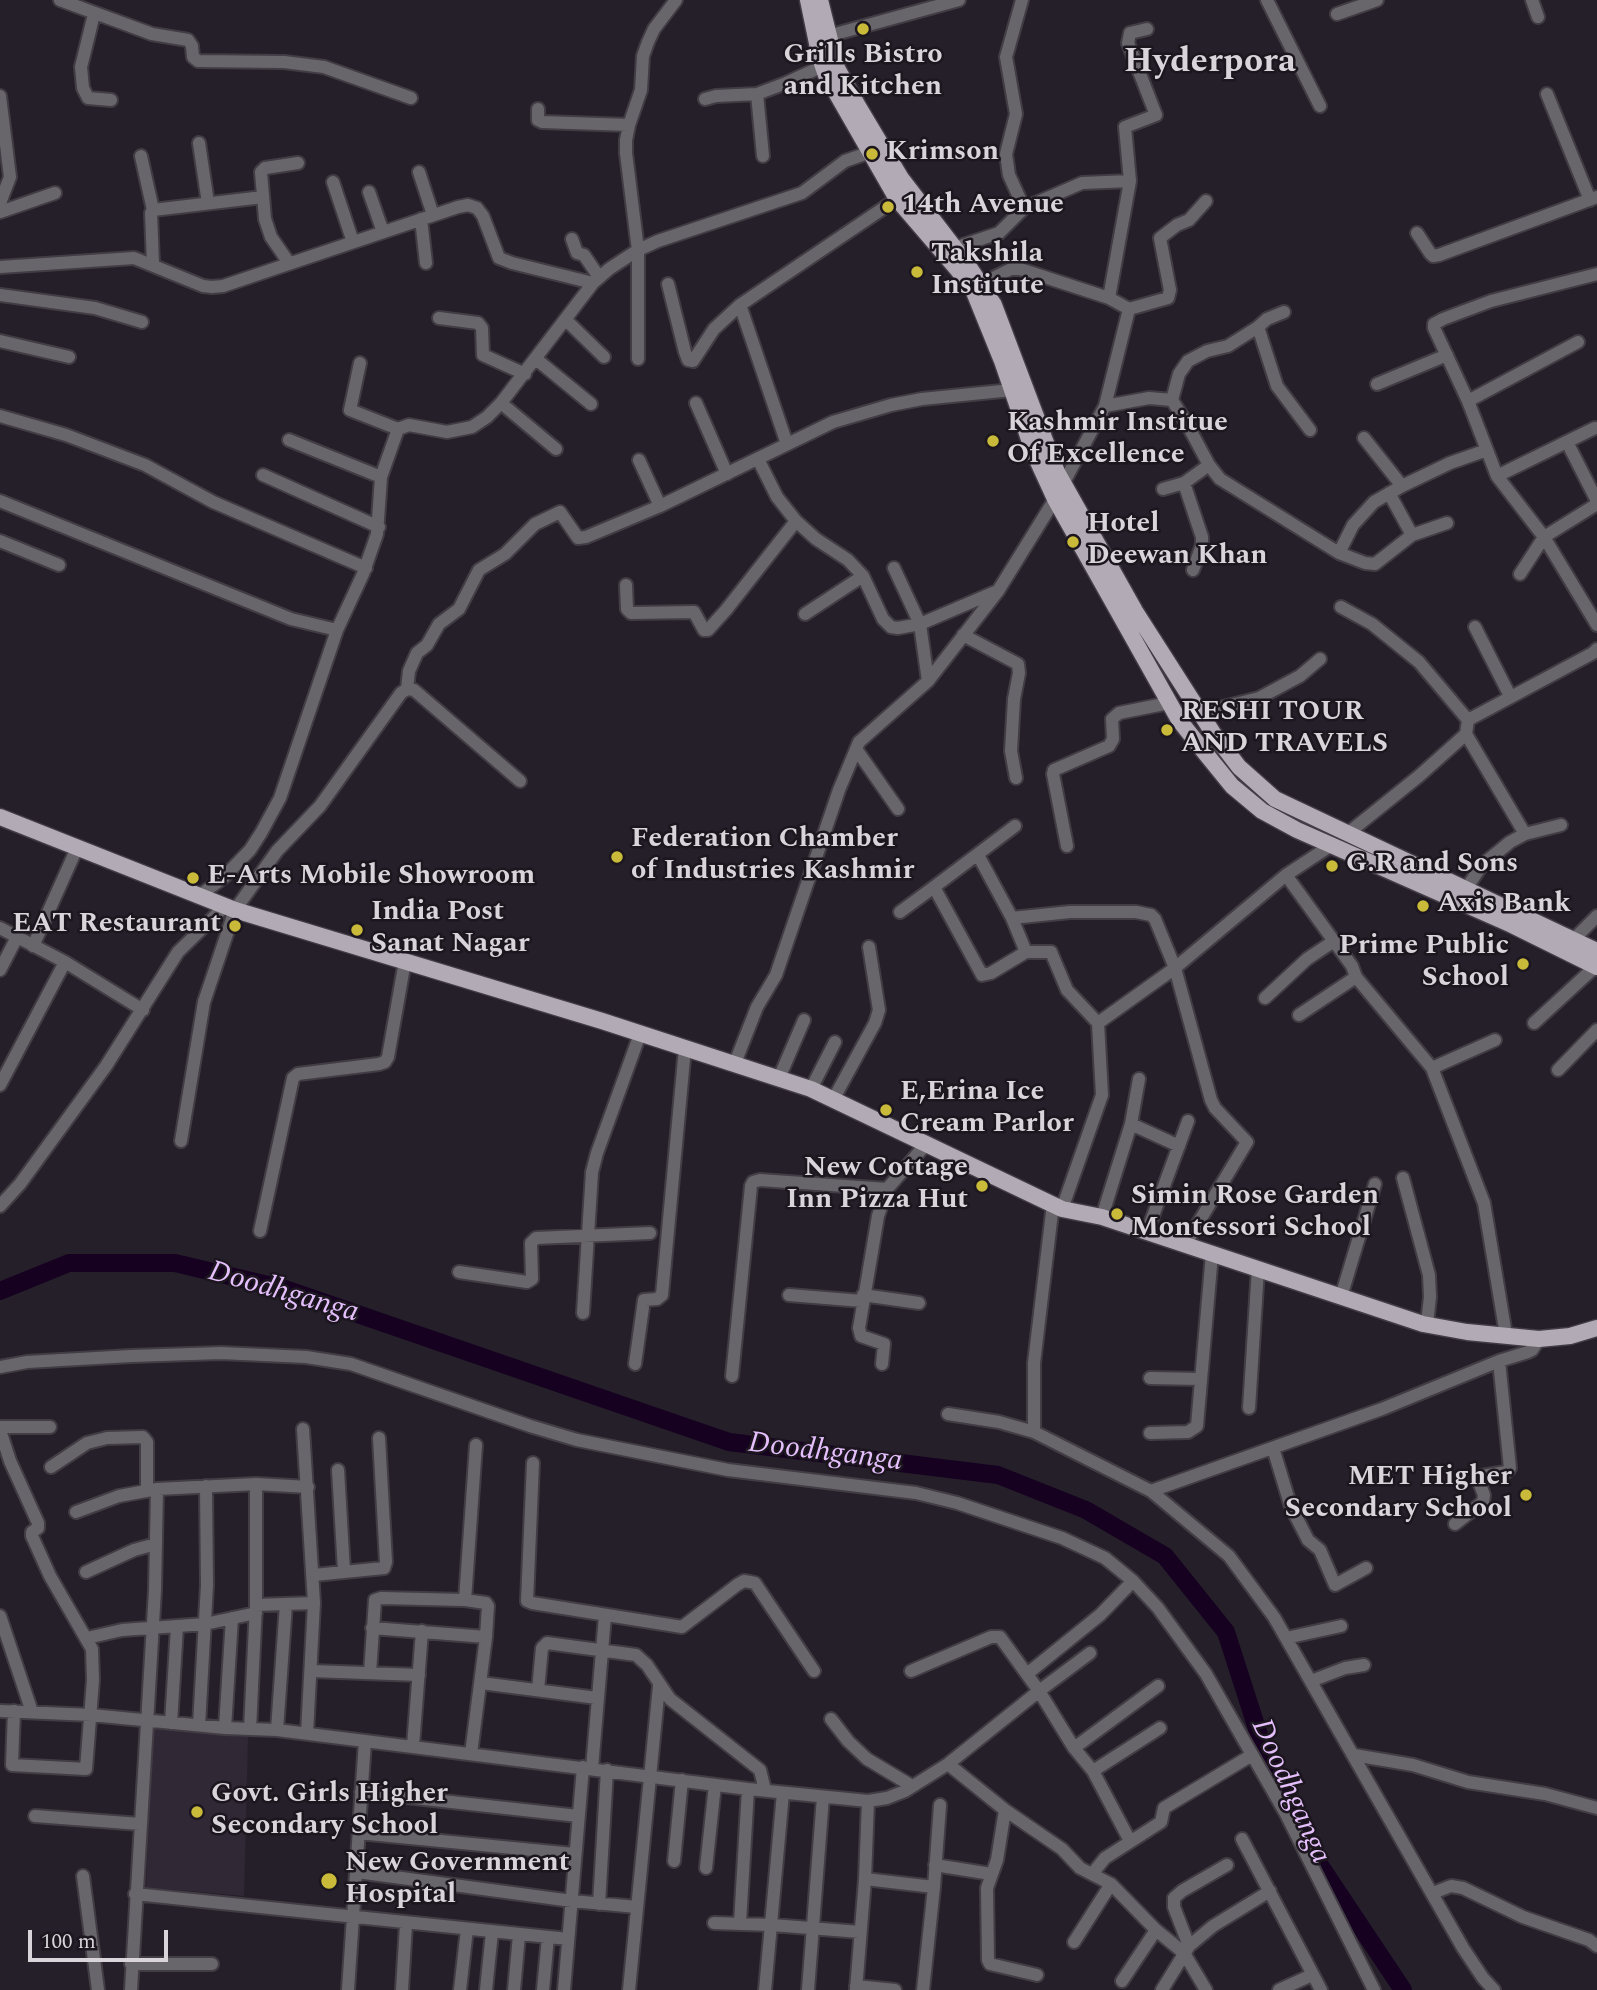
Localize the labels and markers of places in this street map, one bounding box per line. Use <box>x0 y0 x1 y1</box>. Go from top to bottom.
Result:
marker: Grills Bistro and Kitchen <box>855 21 871 37</box>
place label: Grills Bistro and Kitchen <box>783 40 943 106</box>
place label: Krimson <box>886 137 999 171</box>
marker: Krimson <box>864 146 880 162</box>
place label: 14th Avenue <box>902 190 1064 224</box>
marker: 14th Avenue <box>880 199 896 215</box>
place label: Takshila Institute <box>931 239 1044 305</box>
marker: Takshila Institute <box>909 264 925 280</box>
place label: Kashmir Institue Of Excellence <box>1007 408 1228 474</box>
marker: Kashmir Institue Of Excellence <box>985 433 1001 449</box>
place label: Hotel Deewan Khan <box>1087 509 1267 575</box>
marker: Hotel Deewan Khan <box>1065 534 1081 550</box>
place label: RESHI TOUR AND TRAVELS <box>1181 697 1388 763</box>
marker: RESHI TOUR AND TRAVELS <box>1159 722 1175 738</box>
place label: Federation Chamber of Industries Kashmir <box>631 824 914 890</box>
marker: Federation Chamber of Industries Kashmir <box>609 849 625 865</box>
place label: G.R and Sons <box>1346 849 1518 883</box>
marker: G.R and Sons <box>1324 858 1340 874</box>
place label: E-Arts Mobile Showroom <box>207 861 535 895</box>
marker: E-Arts Mobile Showroom <box>185 870 201 886</box>
place label: Axis Bank <box>1437 889 1571 923</box>
place label: India Post Sanat Nagar <box>371 897 530 963</box>
marker: Axis Bank <box>1415 898 1431 914</box>
place label: EAT Restaurant <box>12 909 221 943</box>
marker: EAT Restaurant <box>227 918 243 934</box>
marker: India Post Sanat Nagar <box>349 922 365 938</box>
place label: Prime Public School <box>1339 931 1509 997</box>
marker: Prime Public School <box>1515 956 1531 972</box>
place label: E,Erina Ice Cream Parlor <box>900 1077 1074 1143</box>
marker: E,Erina Ice Cream Parlor <box>878 1102 894 1118</box>
place label: New Cottage Inn Pizza Hut <box>786 1153 968 1219</box>
marker: New Cottage Inn Pizza Hut <box>974 1178 990 1194</box>
place label: Simin Rose Garden Montessori School <box>1131 1181 1379 1247</box>
marker: Simin Rose Garden Montessori School <box>1109 1206 1125 1222</box>
place label: MET Higher Secondary School <box>1285 1462 1512 1528</box>
marker: MET Higher Secondary School <box>1518 1487 1534 1503</box>
place label: Govt. Girls Higher Secondary School <box>211 1779 448 1845</box>
marker: Govt. Girls Higher Secondary School <box>189 1804 205 1820</box>
place label: New Government Hospital <box>345 1848 570 1914</box>
marker: New Government Hospital <box>319 1871 339 1891</box>

